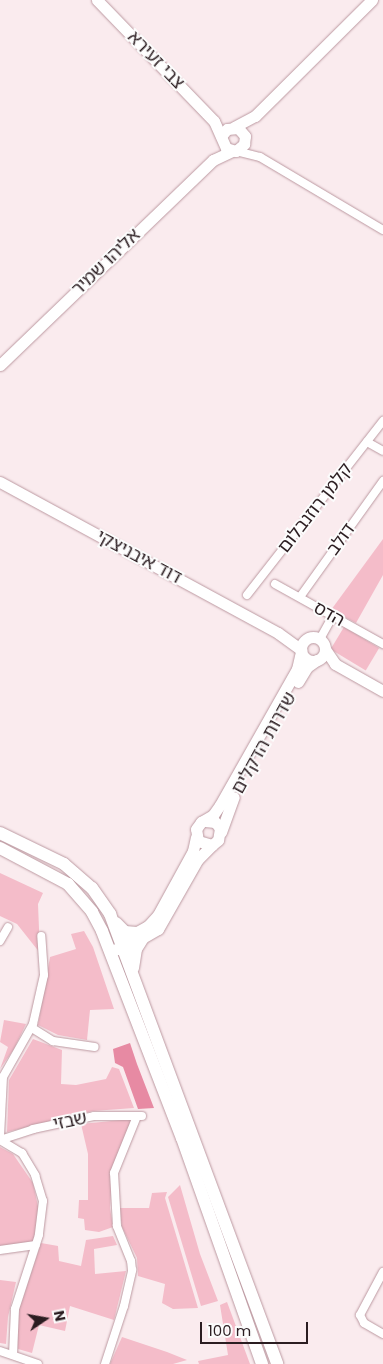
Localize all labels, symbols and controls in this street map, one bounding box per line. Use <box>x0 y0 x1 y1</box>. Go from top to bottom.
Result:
street label: צבי זעירא <box>123 26 189 94</box>
street label: אליהו שמיר <box>67 224 145 300</box>
street label: קלמן רוזנבלום <box>273 459 357 557</box>
street label: דולב <box>322 519 360 559</box>
street label: דוד איבניצקי <box>93 525 185 589</box>
street label: הדס <box>310 597 348 631</box>
street label: שדרות הדקלים <box>227 688 301 798</box>
street label: שבזי <box>51 1107 89 1135</box>
north arrow <box>20 1294 70 1344</box>
text: N <box>49 1309 71 1323</box>
scale bar <box>203 1312 310 1344</box>
text: 100 m <box>208 1320 251 1341</box>

